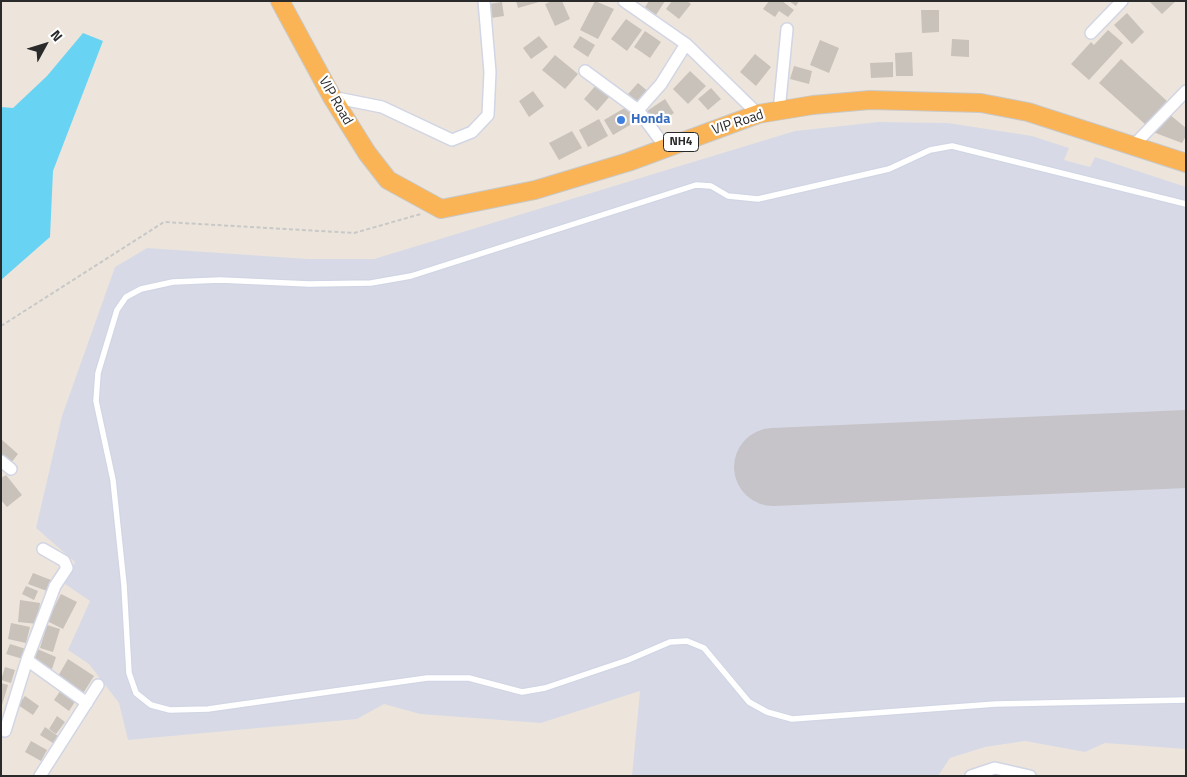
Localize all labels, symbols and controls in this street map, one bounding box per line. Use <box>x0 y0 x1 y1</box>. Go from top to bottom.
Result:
north arrow <box>20 20 70 70</box>
text: N <box>46 25 68 46</box>
street label: VIP Road <box>314 74 356 128</box>
street label: VIP Road <box>710 107 766 139</box>
place label: Honda <box>631 112 670 128</box>
marker: Honda <box>615 114 627 126</box>
road number: NH4 <box>664 132 698 152</box>

